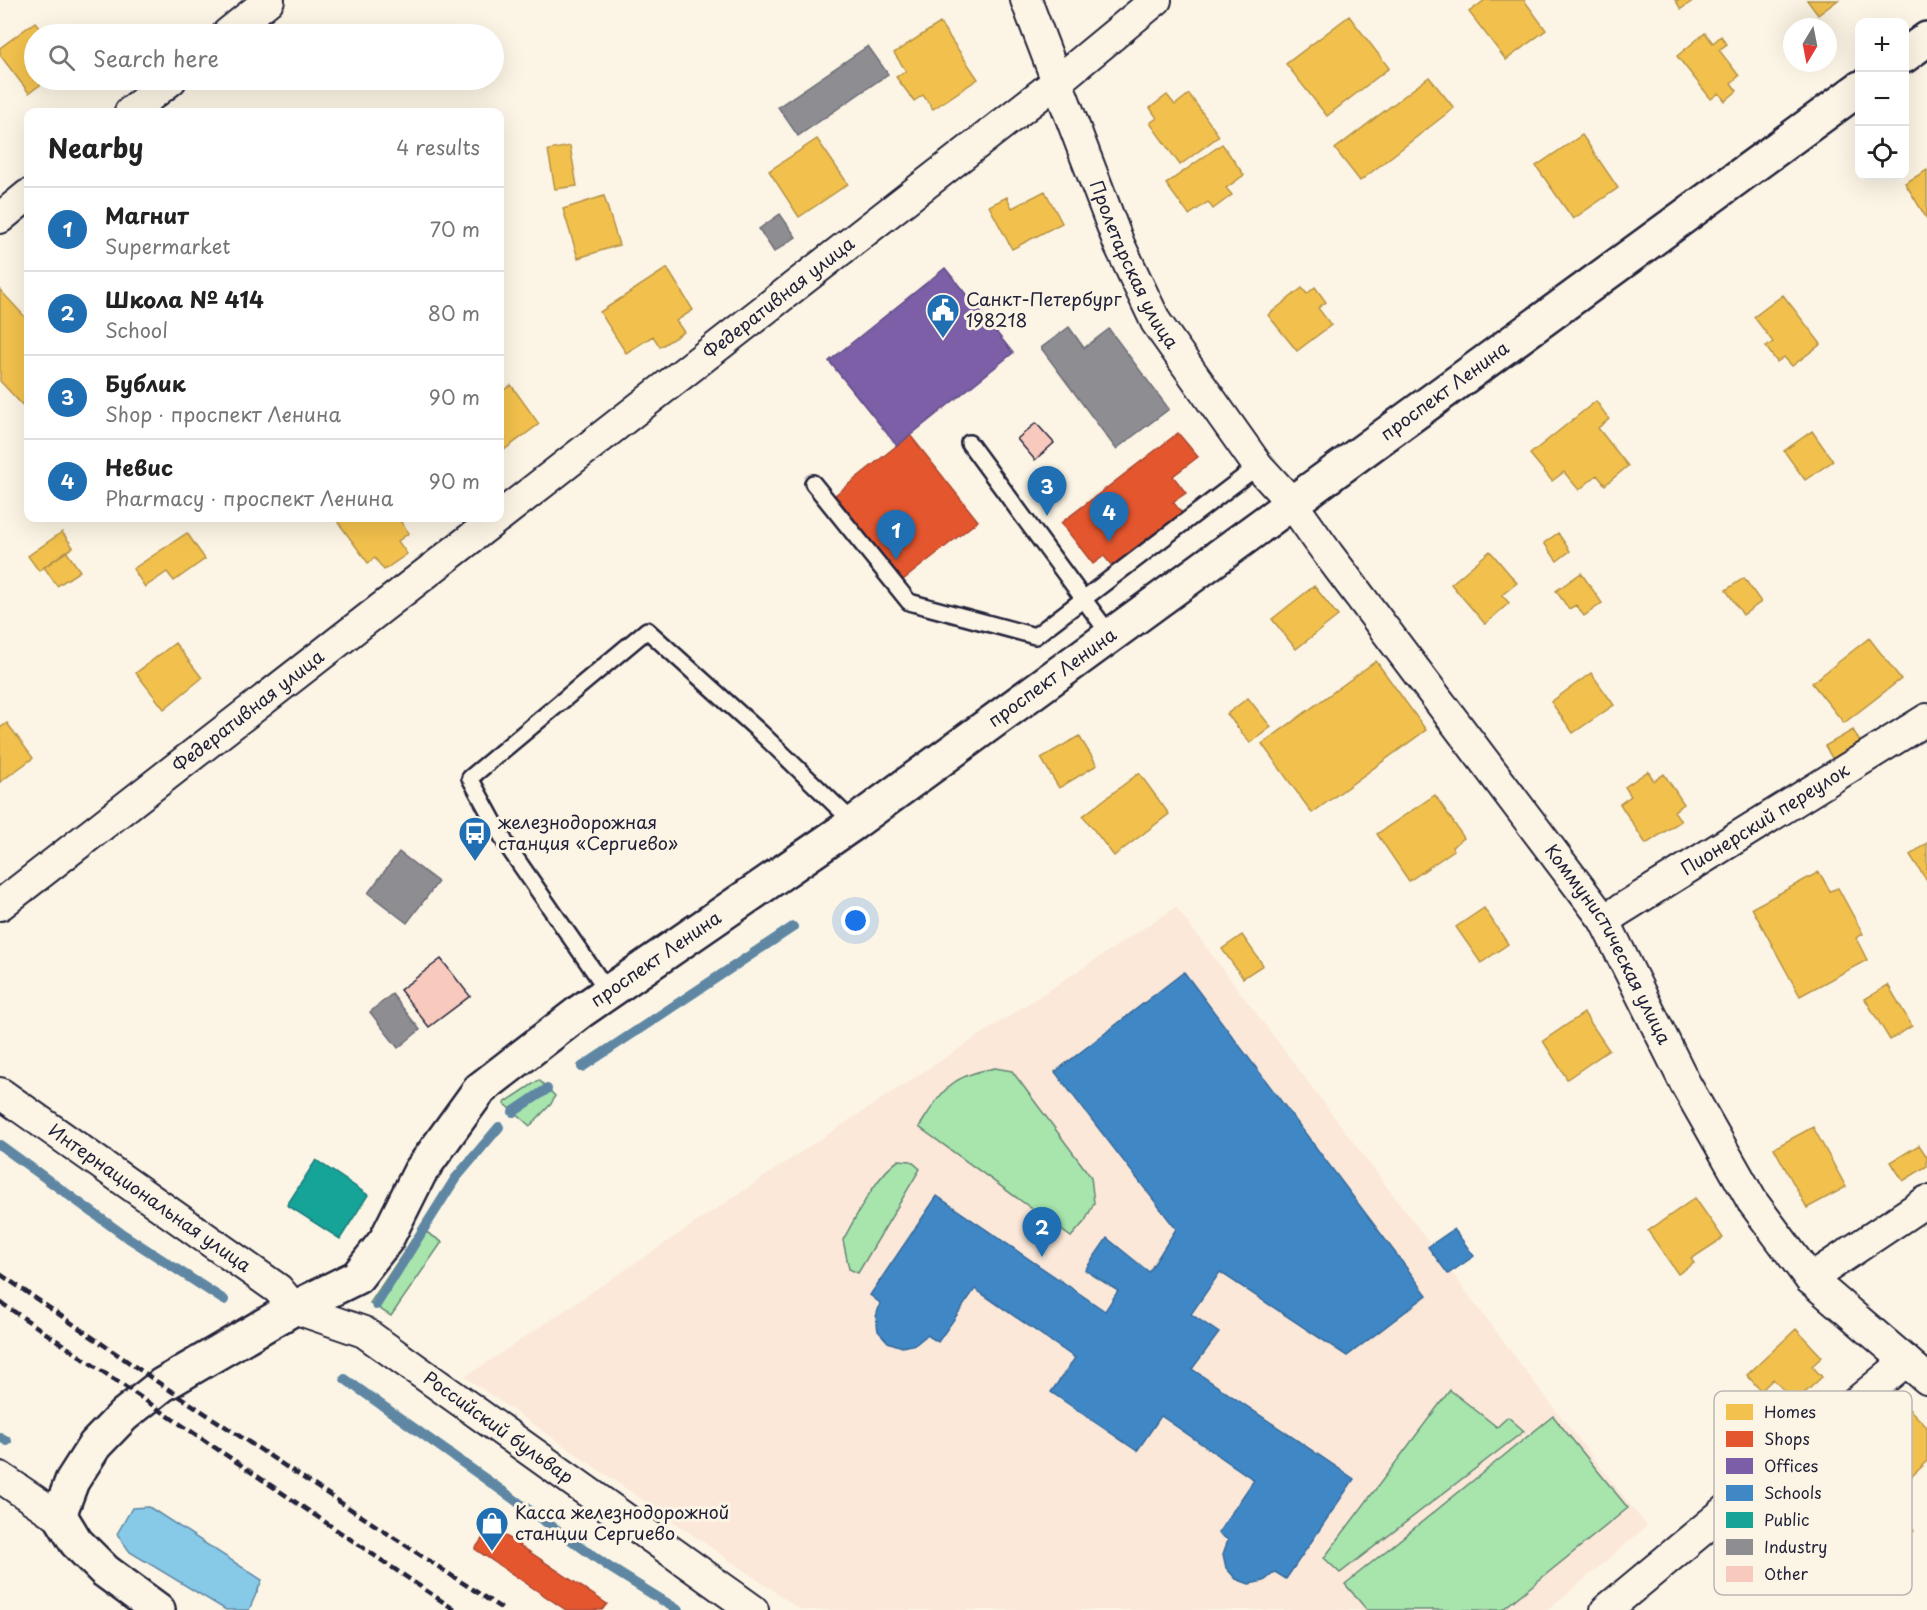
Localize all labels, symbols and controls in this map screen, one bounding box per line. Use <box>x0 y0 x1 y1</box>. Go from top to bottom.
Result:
north arrow <box>1783 18 1837 72</box>
map controls <box>1855 18 1909 180</box>
button: + <box>1855 18 1909 72</box>
search box <box>24 24 504 90</box>
icon: search <box>45 41 78 74</box>
text: Search here <box>93 41 219 74</box>
button: − <box>1855 72 1909 126</box>
button: locate <box>1855 126 1909 180</box>
text: Nearby <box>48 128 143 167</box>
text: 4 results <box>396 132 480 162</box>
street label: Пролетарская улица <box>1084 176 1186 354</box>
text: Магнит <box>105 198 189 231</box>
text: 1 <box>63 214 72 244</box>
text: 70 m <box>430 214 480 244</box>
street label: Федеративная улица <box>697 229 860 365</box>
text: Supermarket <box>105 231 231 261</box>
text: Школа № 414 <box>105 282 264 315</box>
place label: Санкт-Петербург 198218 <box>966 285 1122 333</box>
public building icon: Санкт-Петербург 198218 <box>925 292 961 339</box>
text: 2 <box>60 298 75 328</box>
text: 80 m <box>428 298 480 328</box>
text: School <box>105 315 168 345</box>
street label: проспект Ленина <box>1374 334 1514 446</box>
text: Бублик <box>105 366 186 399</box>
text: 3 <box>61 382 74 412</box>
text: 90 m <box>429 382 480 412</box>
text: Shop · проспект Ленина <box>105 399 341 429</box>
text: Невис <box>105 450 173 483</box>
text: 4 <box>61 466 74 496</box>
text: 90 m <box>429 466 480 496</box>
pin: 3 <box>1028 466 1066 516</box>
text: Pharmacy · проспект Ленина <box>105 483 393 513</box>
pin: 4 <box>1090 492 1128 542</box>
pin: 1 <box>876 510 916 560</box>
street label: проспект Ленина <box>982 620 1122 733</box>
street label: Федеративная улица <box>166 642 330 778</box>
street label: Пионерский переулок <box>1675 756 1854 881</box>
place label: железнодорожная станция «Сергиево» <box>497 808 678 856</box>
bus stop icon: железнодорожная станция «Сергиево» <box>457 815 493 862</box>
street label: Коммунистическая улица <box>1539 838 1679 1049</box>
street label: проспект Ленина <box>584 903 727 1013</box>
your location <box>841 906 870 935</box>
street label: Интернациональная улица <box>44 1116 258 1278</box>
pin: 2 <box>1022 1208 1062 1257</box>
street label: Российский бульвар <box>419 1364 580 1490</box>
legend <box>1714 1391 1912 1595</box>
text: Homes <box>1764 1399 1816 1423</box>
text: Shops <box>1764 1426 1810 1450</box>
text: Offices <box>1764 1453 1818 1477</box>
text: Schools <box>1764 1480 1822 1504</box>
place label: Касса железнодорожной станции Сергиево <box>515 1498 729 1546</box>
shop icon: Касса железнодорожной станции Сергиево <box>474 1505 510 1552</box>
text: Public <box>1764 1507 1809 1531</box>
text: Industry <box>1764 1534 1827 1558</box>
text: Other <box>1764 1561 1808 1585</box>

